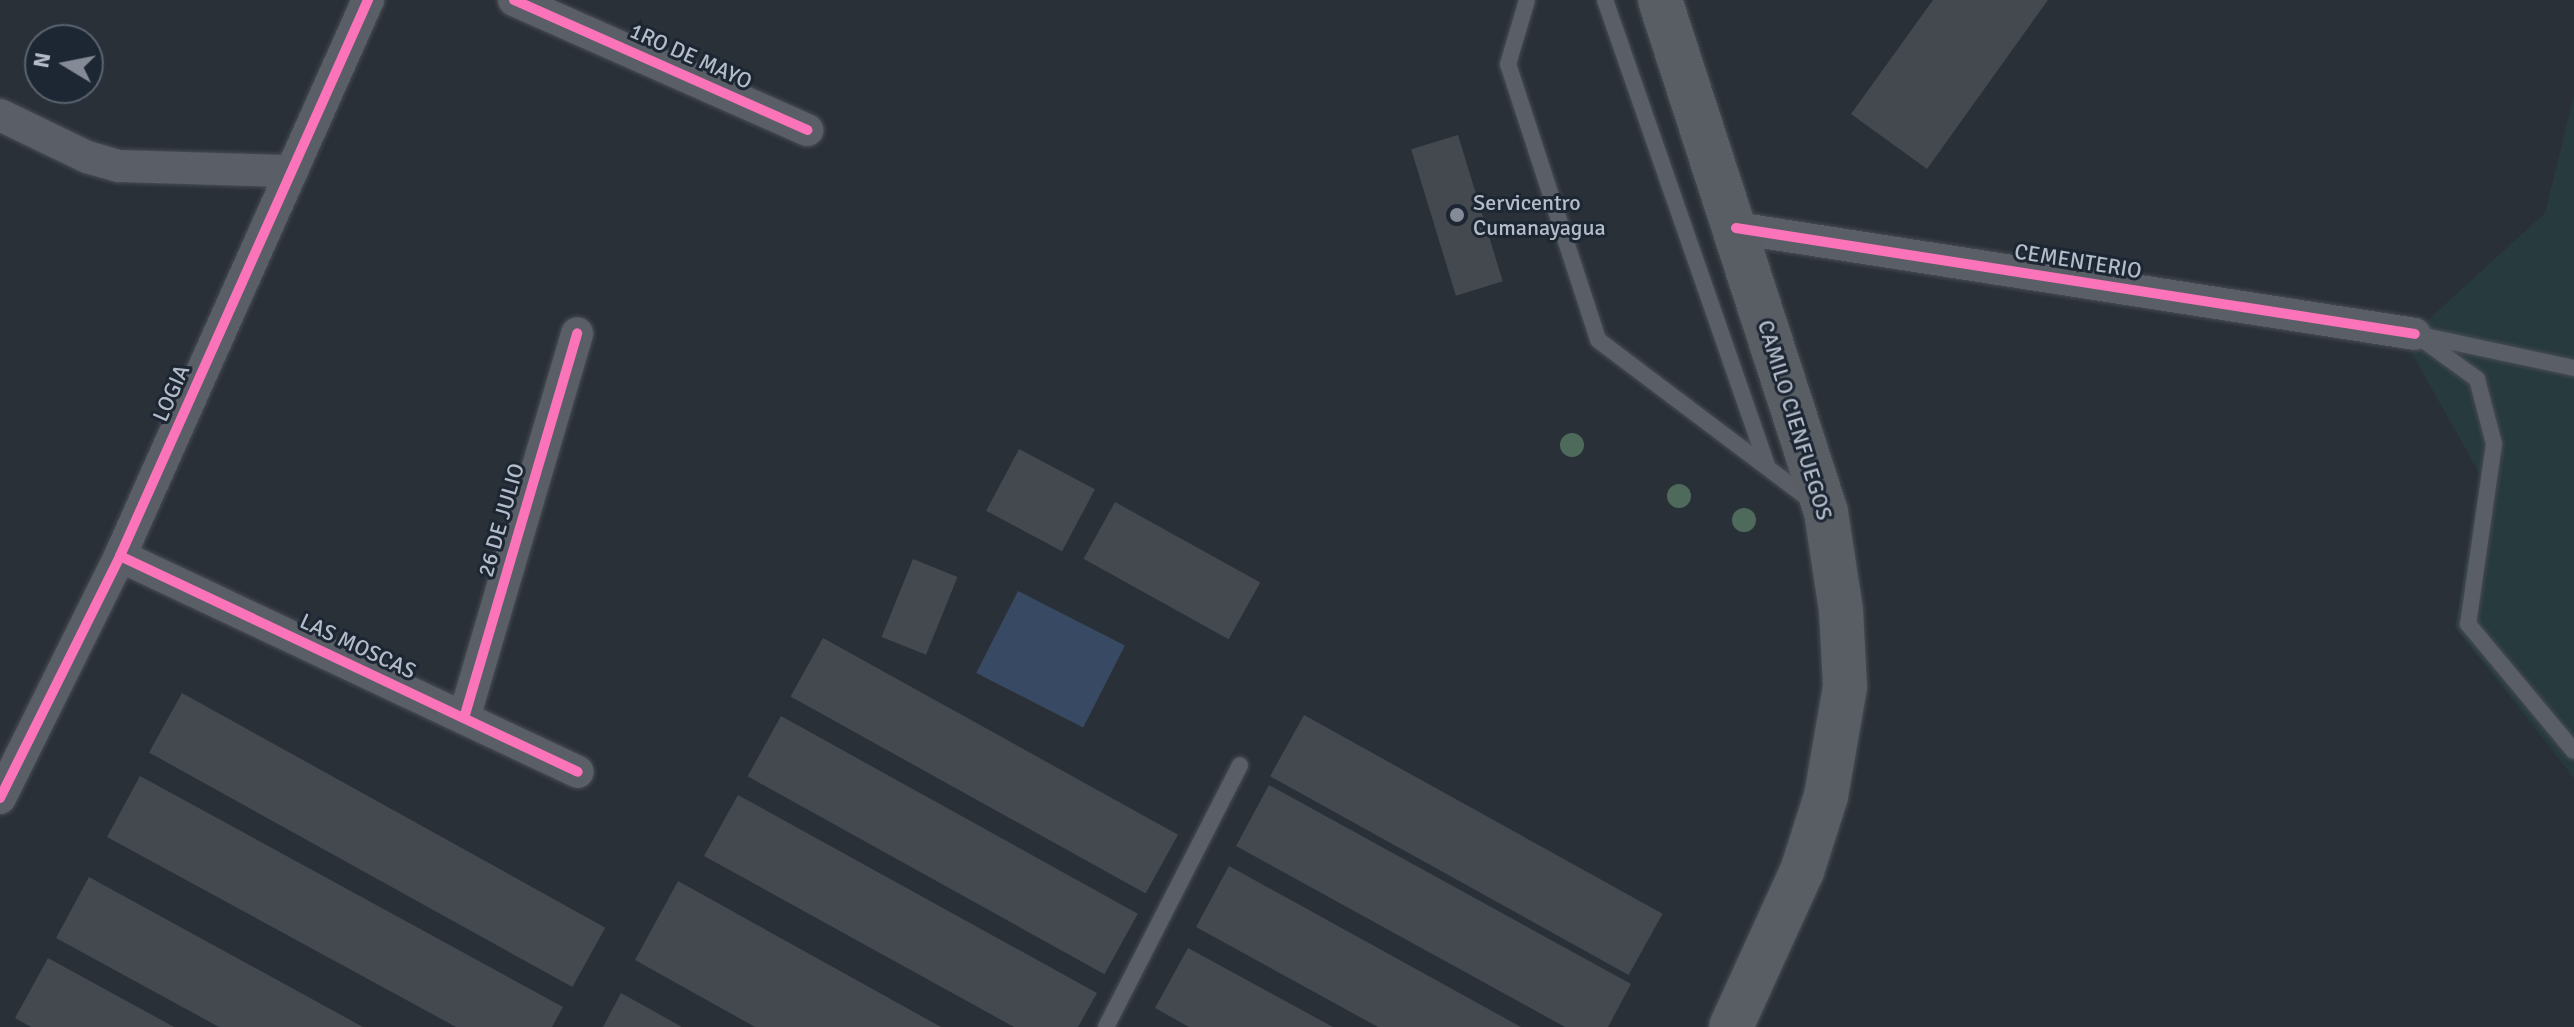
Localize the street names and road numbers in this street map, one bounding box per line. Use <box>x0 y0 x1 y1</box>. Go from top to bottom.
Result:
street label: 1RO DE MAYO <box>626 17 756 95</box>
street label: CEMENTERIO <box>2013 238 2143 284</box>
street label: CAMILO CIENFUEGOS <box>1752 317 1838 523</box>
street label: LOGIA <box>147 360 195 426</box>
street label: 26 DE JULIO <box>472 460 530 580</box>
street label: LAS MOSCAS <box>296 608 420 684</box>

